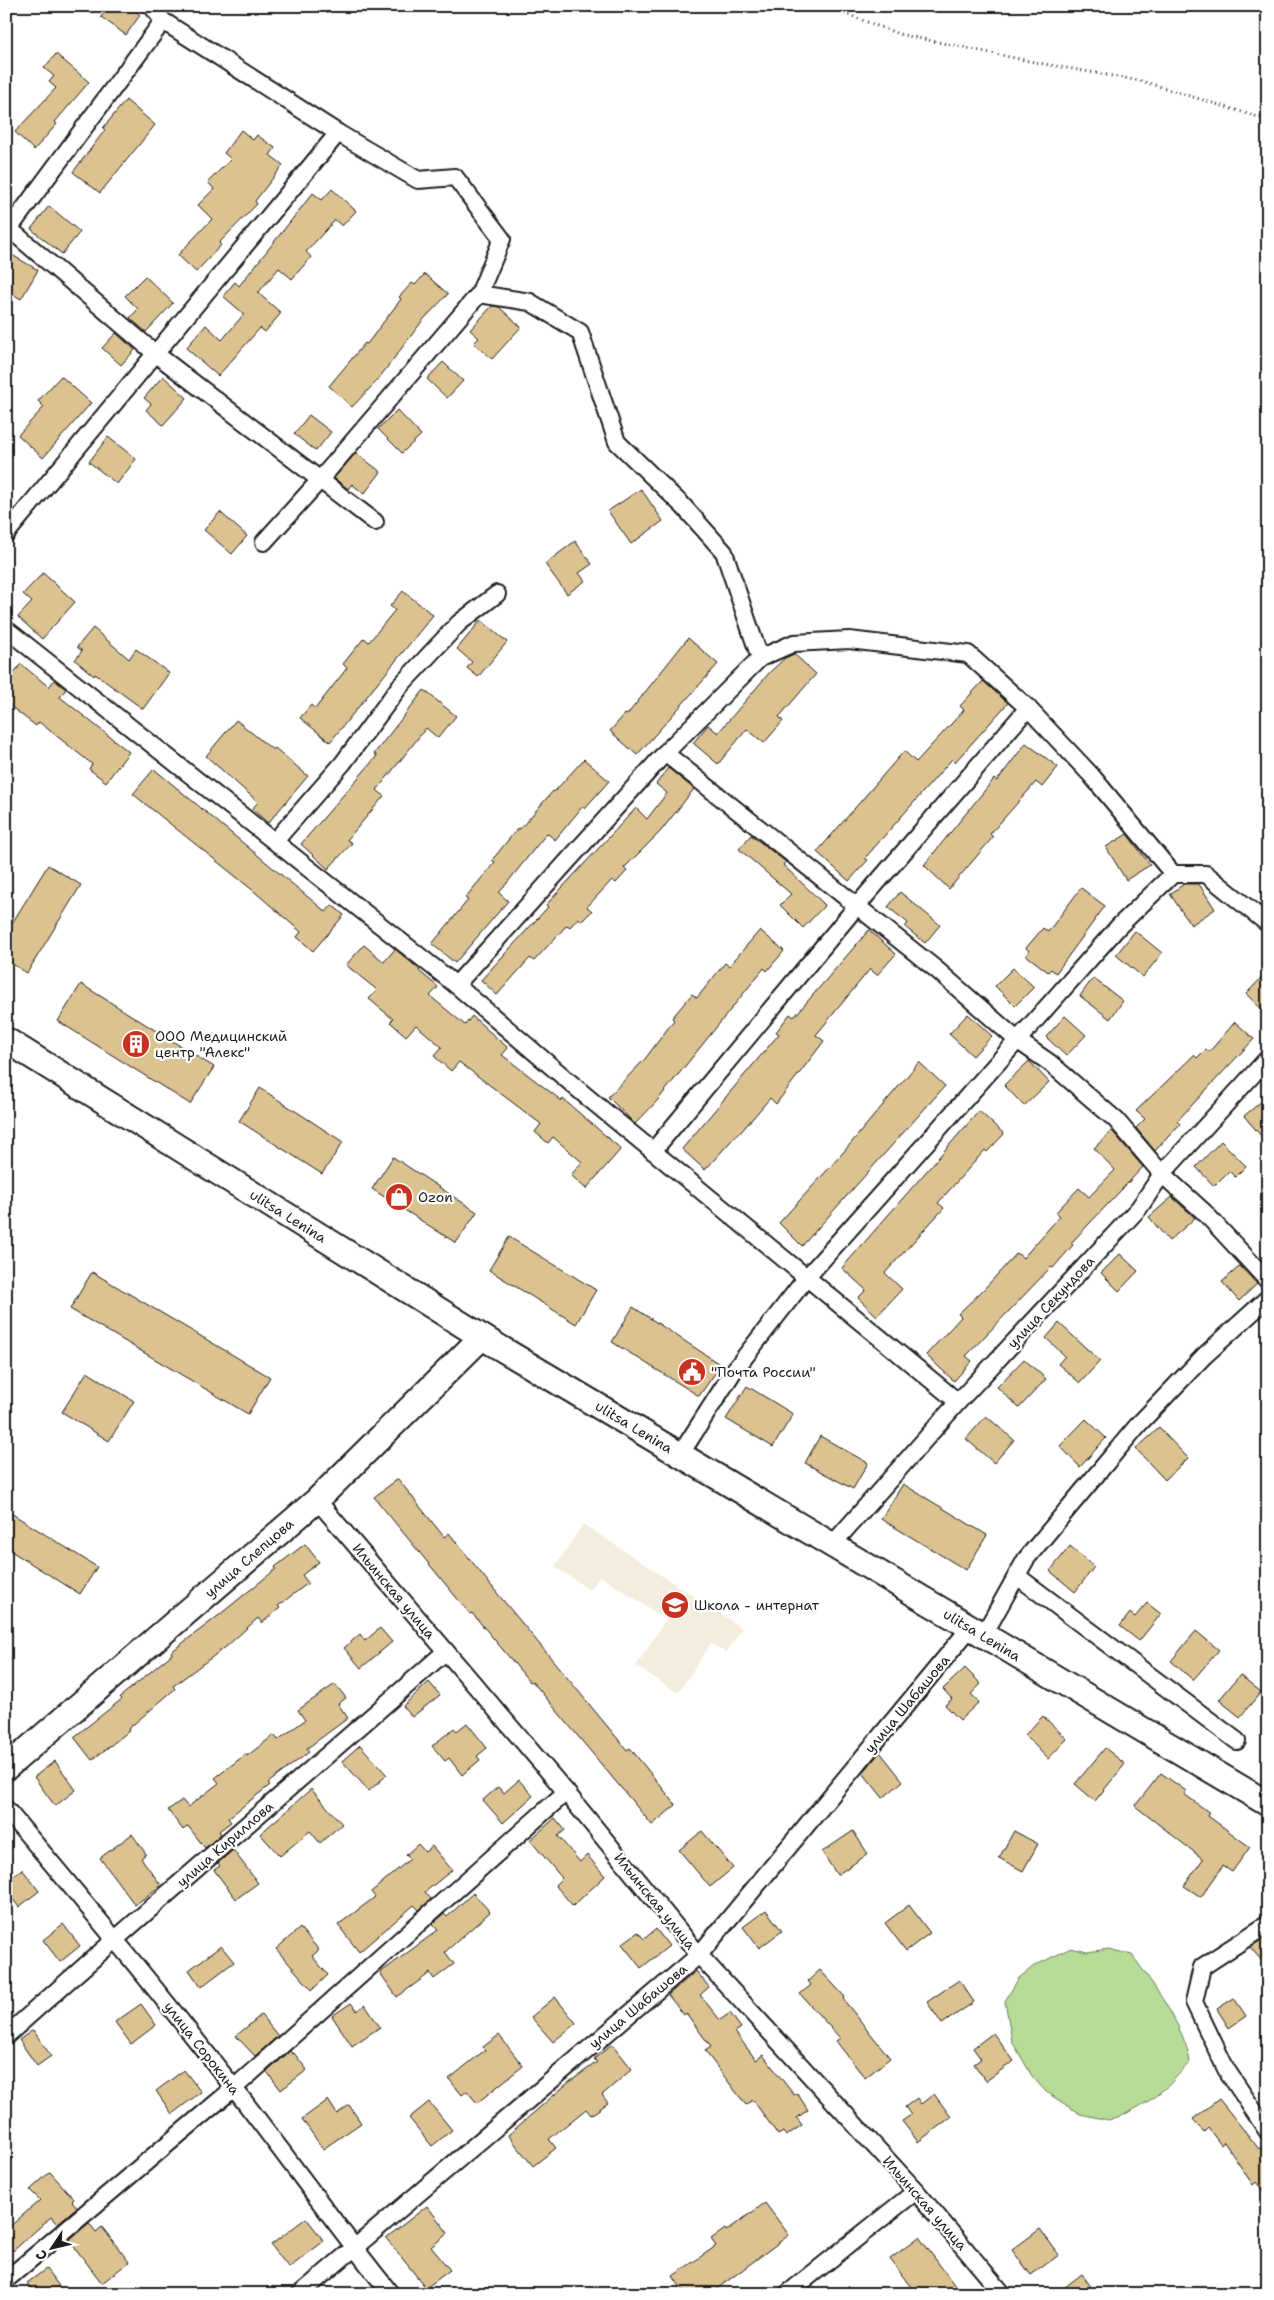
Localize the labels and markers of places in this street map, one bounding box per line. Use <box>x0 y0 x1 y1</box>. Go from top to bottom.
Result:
place label: ООО Медицинский центр "Алекс" <box>155 1027 287 1061</box>
building icon: ООО Медицинский центр "Алекс" <box>121 1029 151 1059</box>
shop icon: Ozon <box>384 1182 414 1212</box>
place label: Ozon <box>418 1188 453 1206</box>
public building icon: "Почта России" <box>677 1357 707 1387</box>
place label: "Почта России" <box>711 1363 816 1381</box>
school or university icon: Школа - интернат <box>660 1590 690 1620</box>
place label: Школа - интернат <box>694 1596 820 1614</box>

